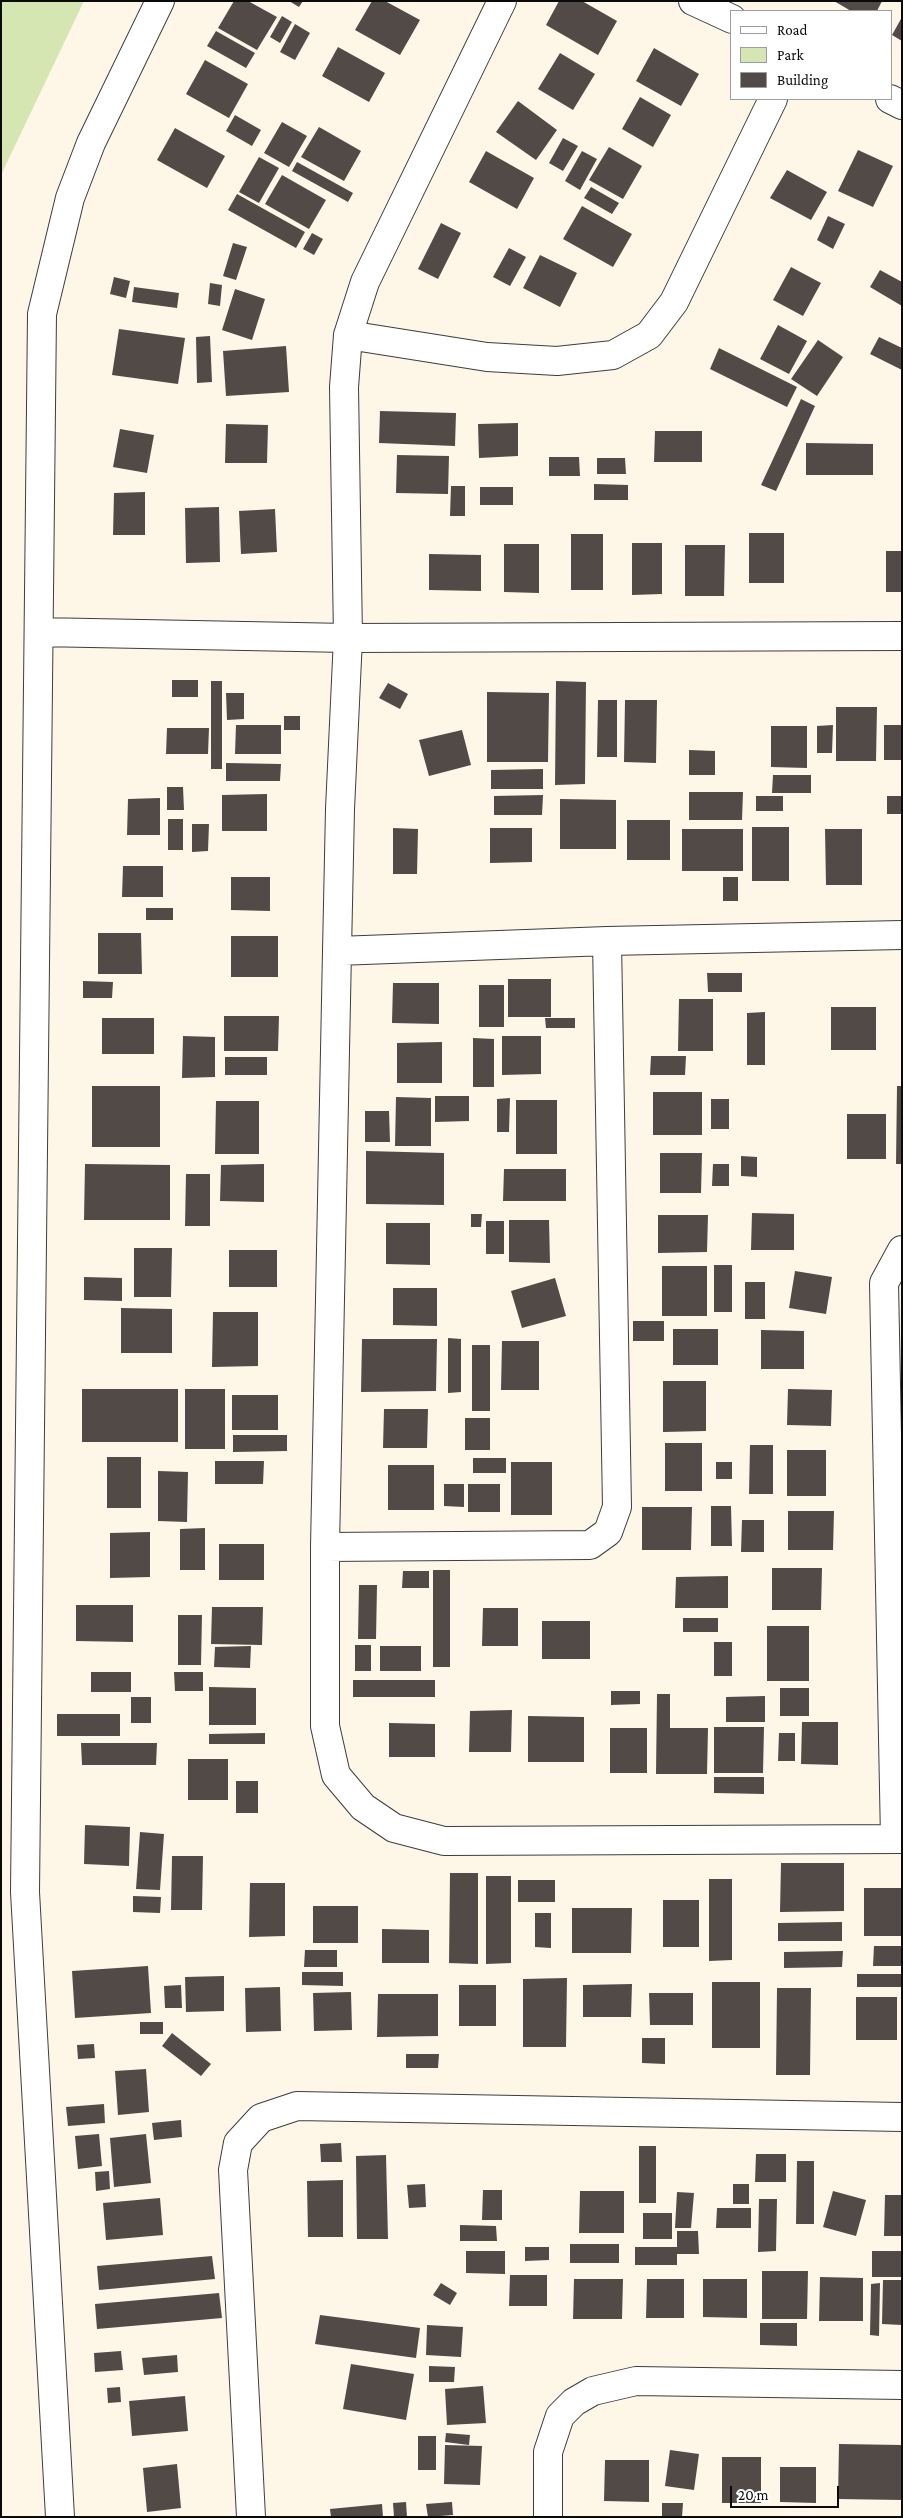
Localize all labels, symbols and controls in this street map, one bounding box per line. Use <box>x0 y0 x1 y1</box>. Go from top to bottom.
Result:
legend <box>730 10 893 100</box>
text: Road <box>777 22 807 38</box>
text: Park <box>777 47 804 63</box>
text: Building <box>777 72 828 88</box>
scale bar <box>733 2476 842 2508</box>
text: 20 m <box>738 2487 769 2503</box>

